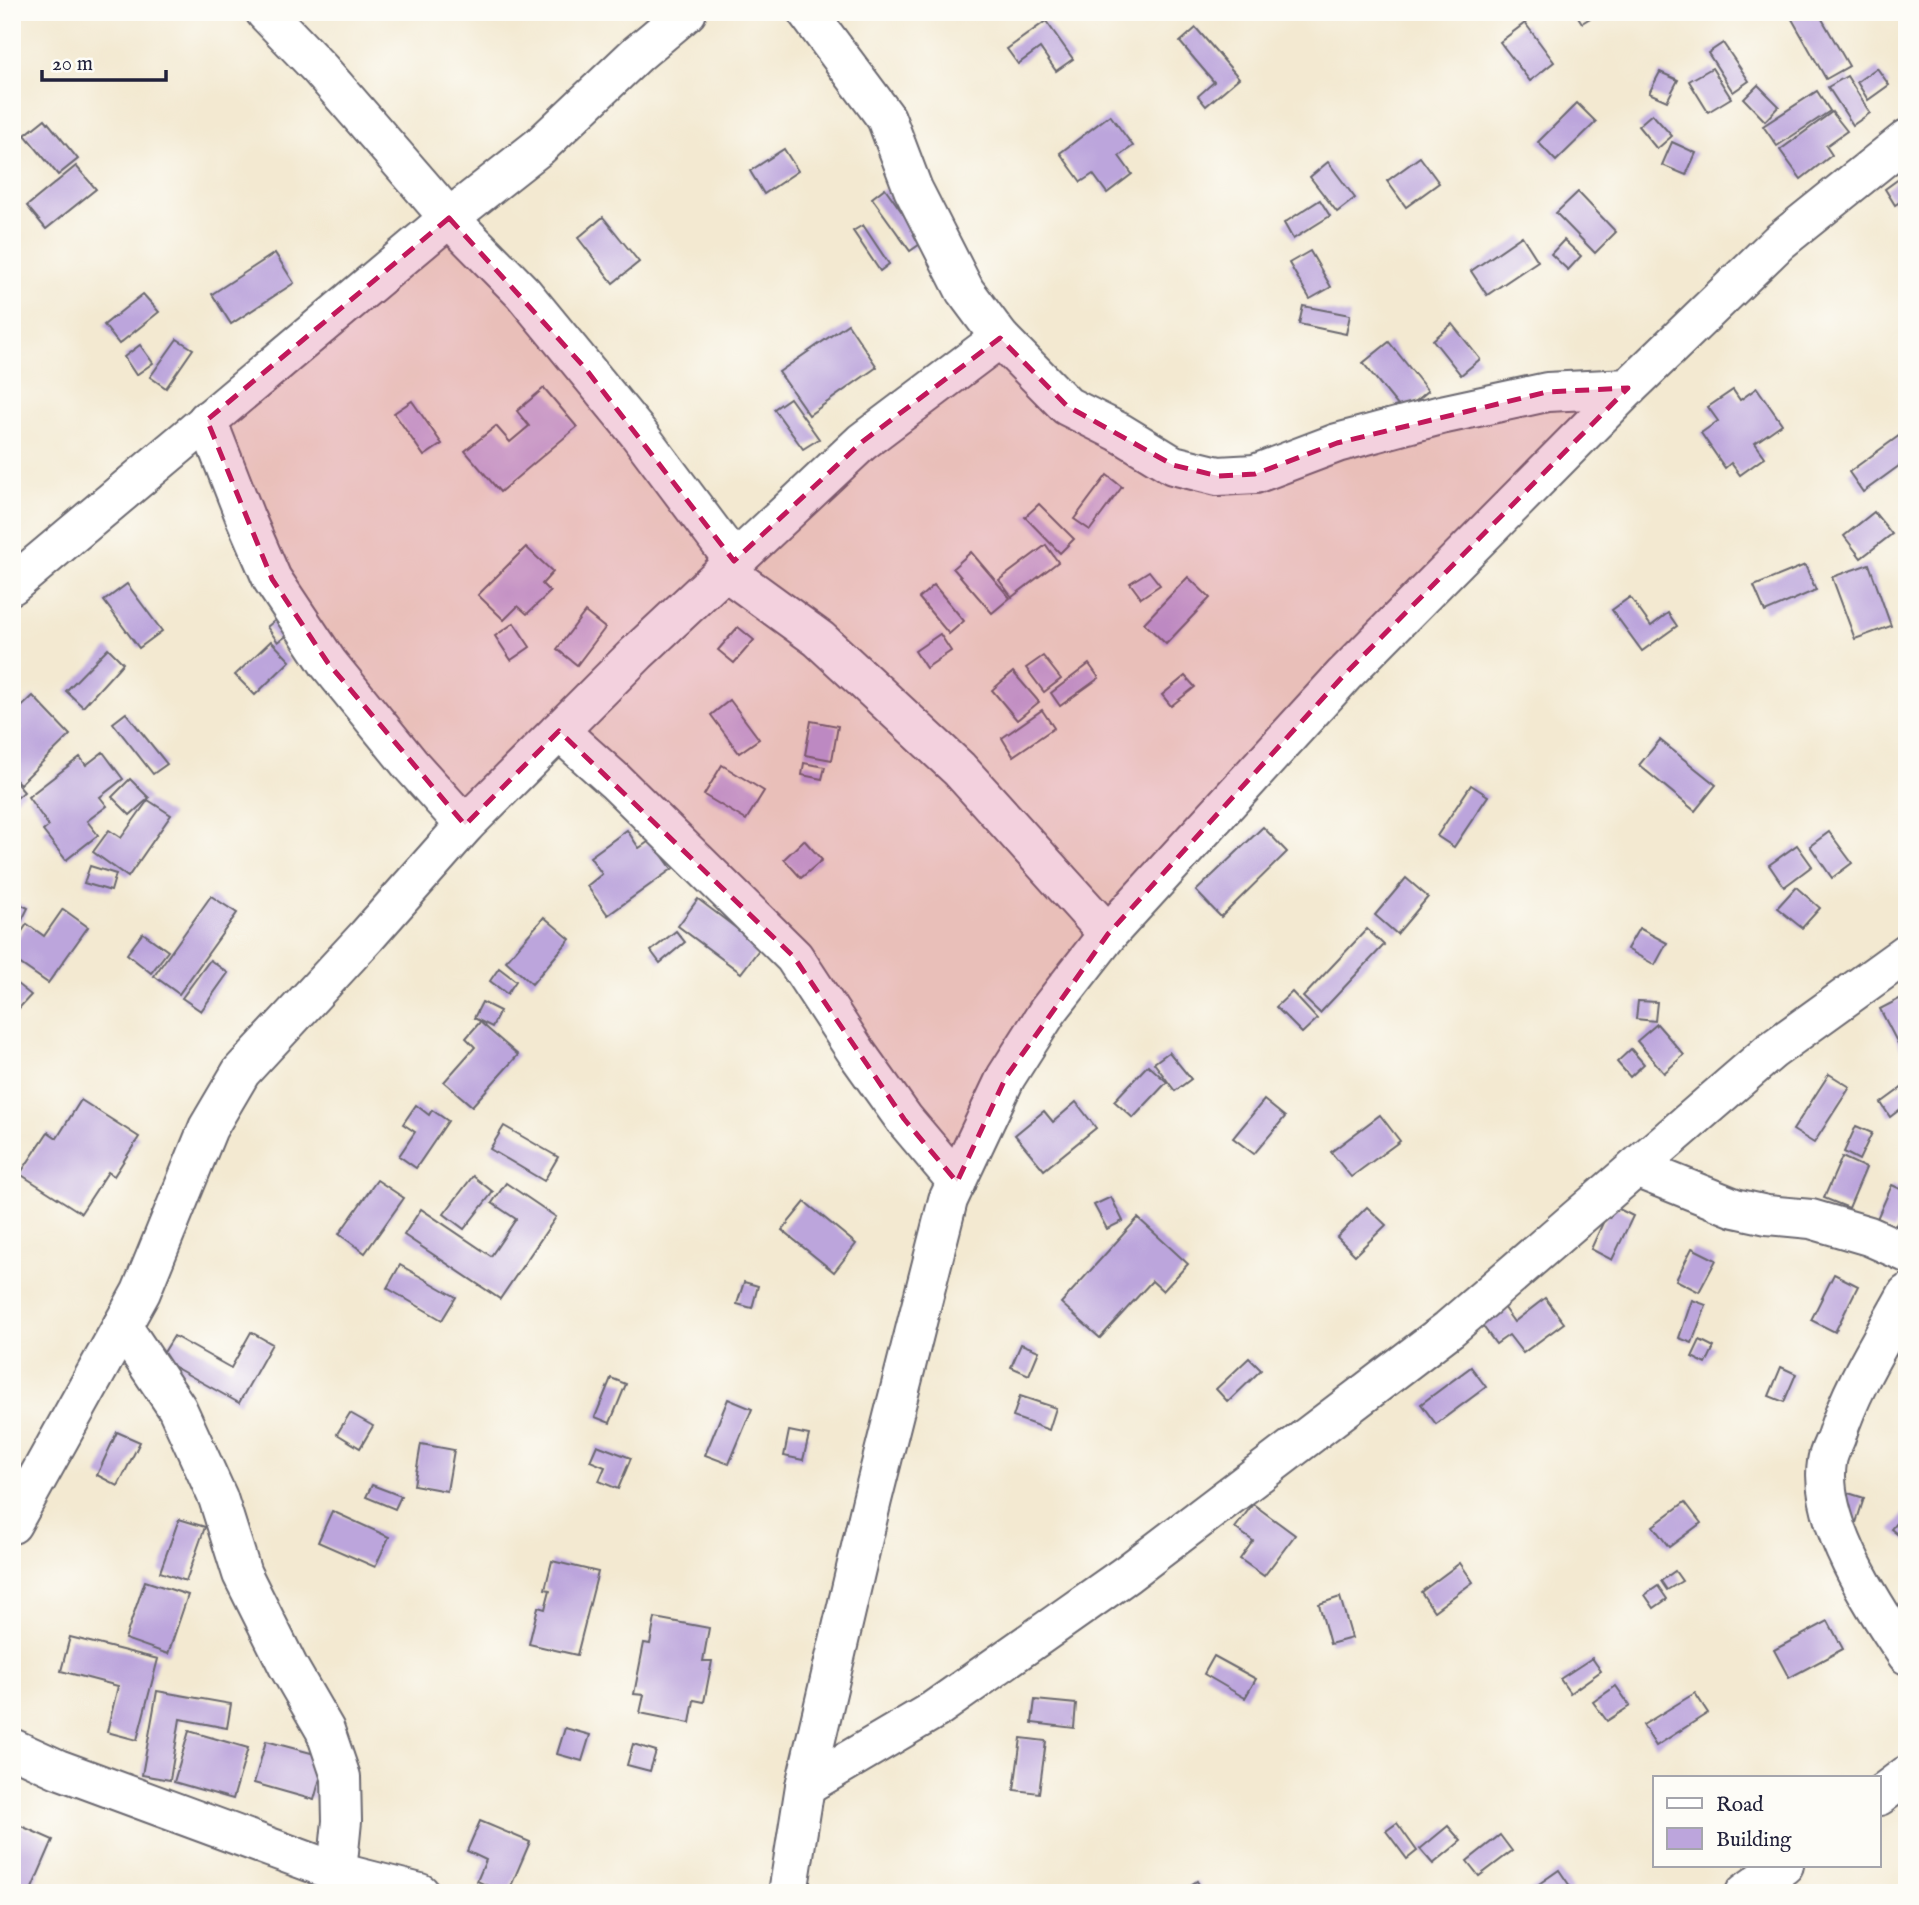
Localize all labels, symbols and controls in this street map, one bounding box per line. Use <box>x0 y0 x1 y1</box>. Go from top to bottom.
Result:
scale bar <box>42 38 166 82</box>
text: 20 m <box>52 51 93 78</box>
legend <box>1653 1776 1881 1867</box>
text: Road <box>1716 1792 1764 1819</box>
text: Building <box>1716 1827 1792 1854</box>

